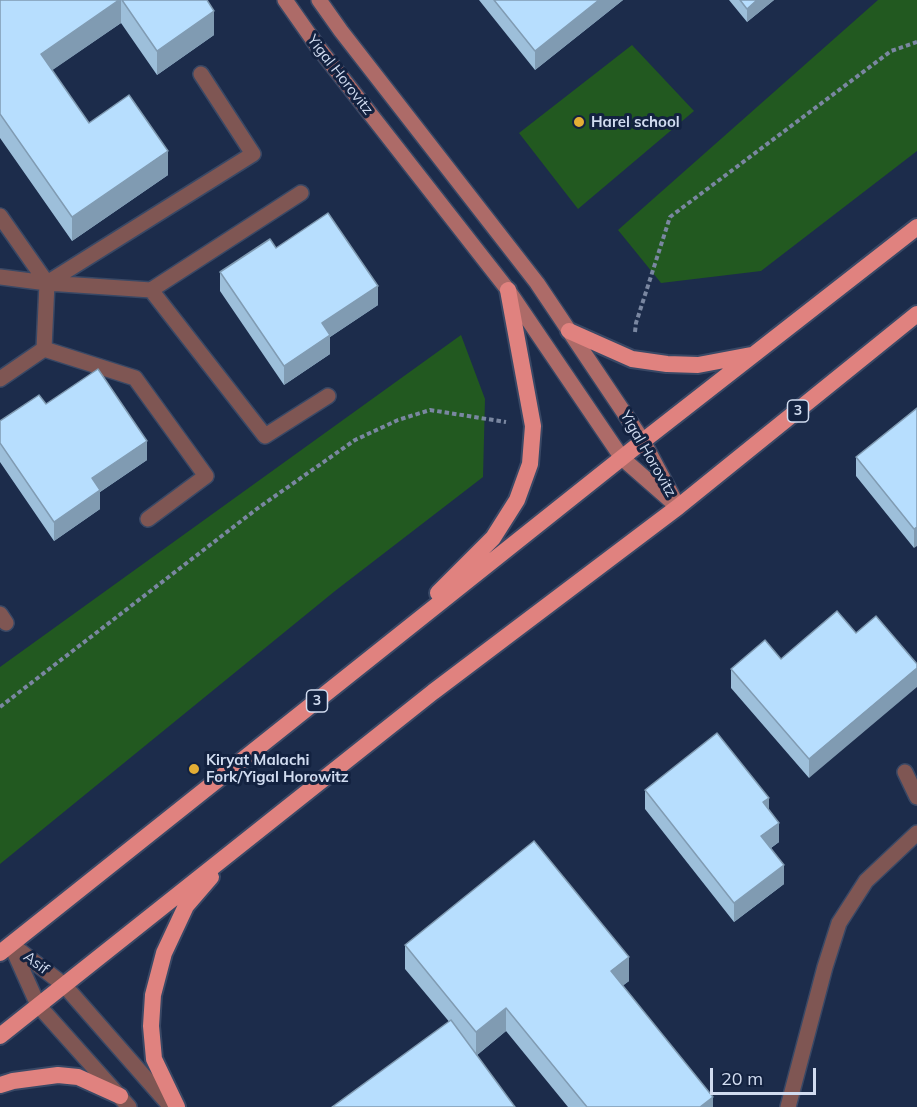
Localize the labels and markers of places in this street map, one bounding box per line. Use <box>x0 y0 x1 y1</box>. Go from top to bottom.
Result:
place label: Harel school <box>591 113 680 131</box>
marker: Harel school <box>572 115 586 129</box>
place label: Kiryat Malachi Fork/Yigal Horowitz <box>206 751 349 786</box>
marker: Kiryat Malachi Fork/Yigal Horowitz <box>187 762 201 776</box>

